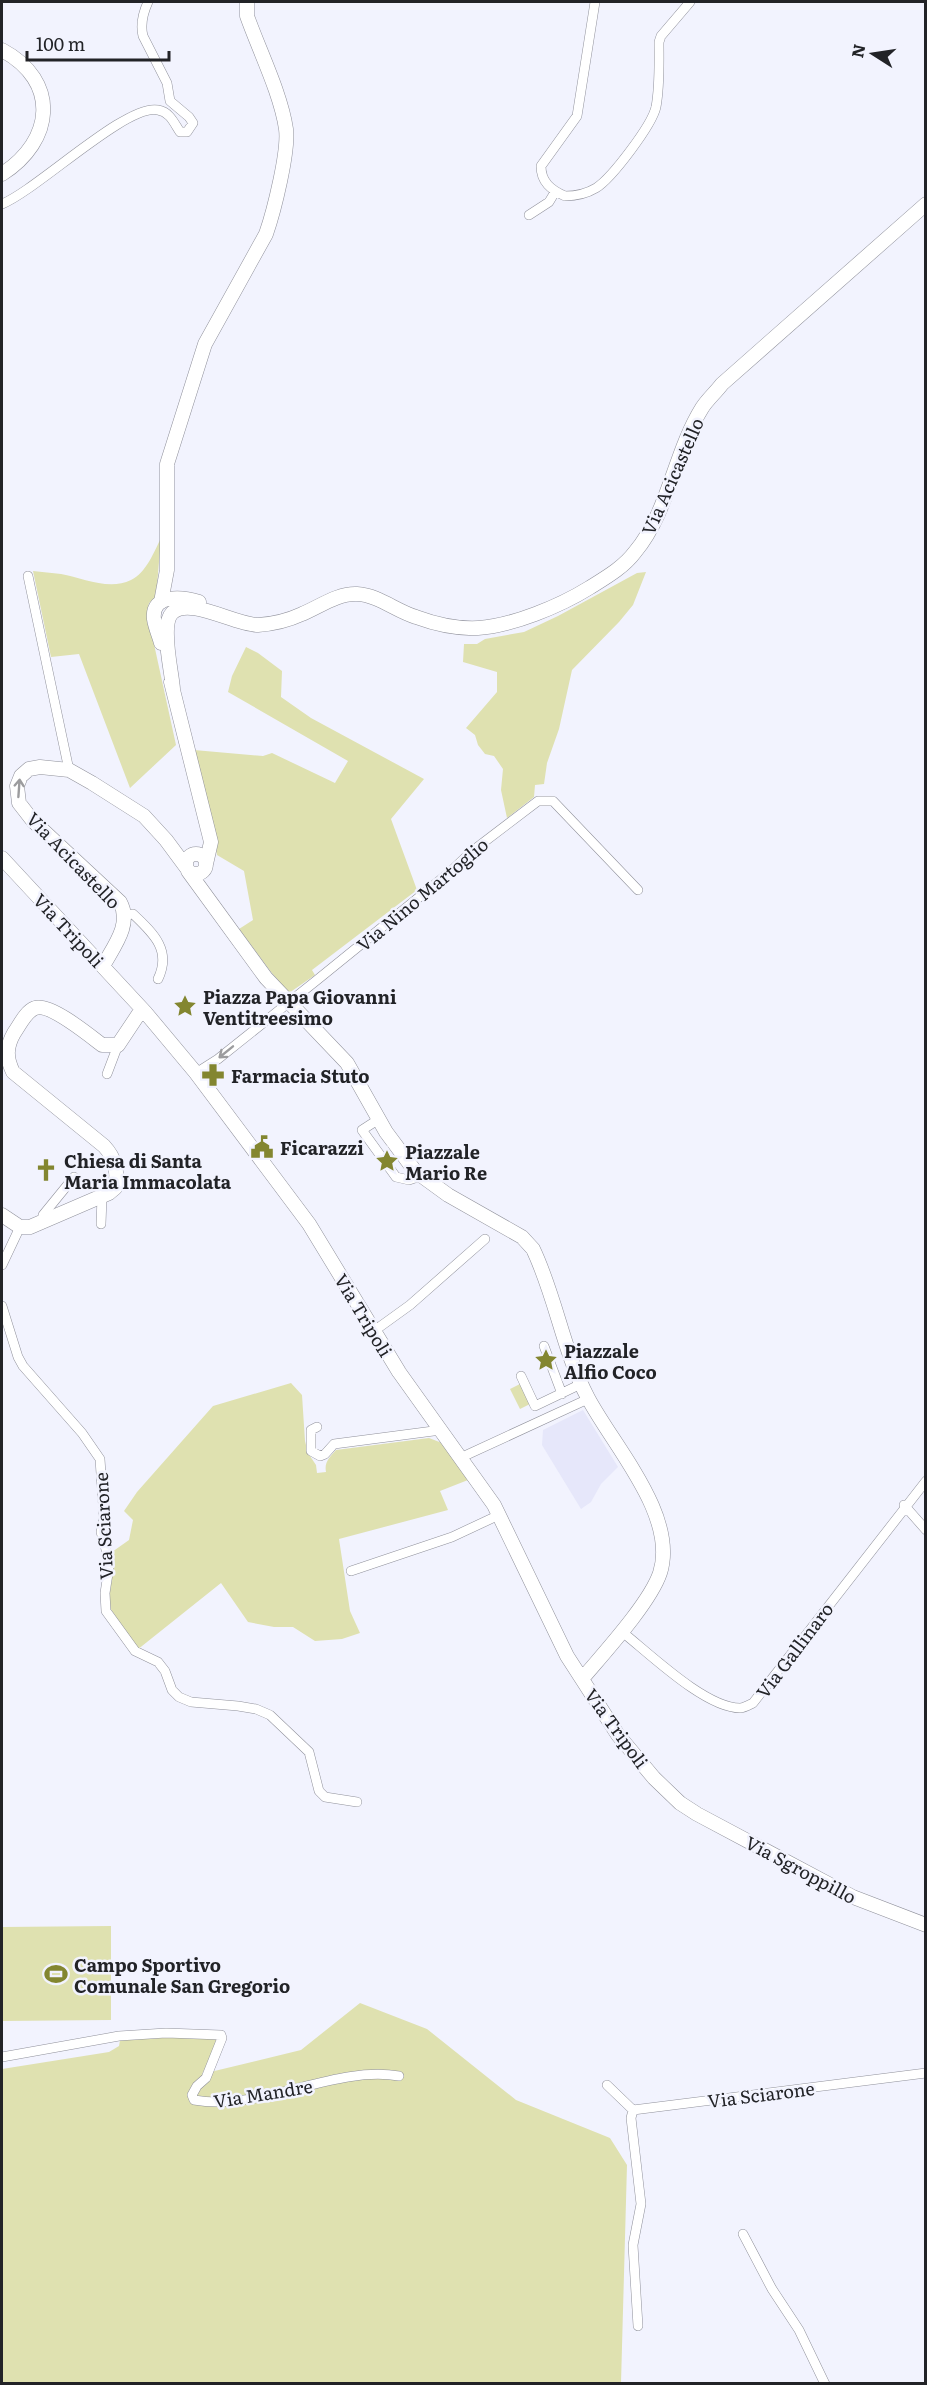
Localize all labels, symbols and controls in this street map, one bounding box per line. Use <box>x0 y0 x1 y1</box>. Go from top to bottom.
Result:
scale bar <box>27 24 170 62</box>
north arrow <box>843 24 903 84</box>
text: 100 m <box>36 30 85 57</box>
text: N <box>844 42 870 60</box>
street label: Via Acicastello <box>634 413 710 539</box>
one-way arrow <box>14 779 25 798</box>
street label: Via Acicastello <box>21 805 127 915</box>
street label: Via Nino Martoglio <box>350 831 494 957</box>
street label: Via Tripoli <box>27 887 111 973</box>
place label: Piazza Papa Giovanni Ventitreesimo <box>203 983 397 1031</box>
place icon: Piazza Papa Giovanni Ventitreesimo <box>172 993 198 1019</box>
one-way arrow <box>218 1045 234 1058</box>
pharmacy icon: Farmacia Stuto <box>200 1062 226 1088</box>
place label: Farmacia Stuto <box>231 1062 370 1089</box>
public building icon: Ficarazzi <box>249 1134 275 1160</box>
place label: Ficarazzi <box>280 1134 364 1161</box>
place label: Piazzale Mario Re <box>405 1138 487 1186</box>
place label: Chiesa di Santa Maria Immacolata <box>64 1147 232 1195</box>
place icon: Piazzale Mario Re <box>374 1148 400 1174</box>
church icon: Chiesa di Santa Maria Immacolata <box>33 1157 59 1183</box>
street label: Via Tripoli <box>328 1268 400 1362</box>
place label: Piazzale Alfio Coco <box>564 1337 657 1385</box>
place icon: Piazzale Alfio Coco <box>533 1347 559 1373</box>
street label: Via Sciarone <box>87 1472 119 1580</box>
street label: Via Gallinaro <box>749 1596 839 1704</box>
street label: Via Tripoli <box>579 1682 655 1774</box>
street label: Via Sgroppillo <box>741 1828 861 1910</box>
place label: Campo Sportivo Comunale San Gregorio <box>74 1951 290 1999</box>
sports icon: Campo Sportivo Comunale San Gregorio <box>43 1961 69 1987</box>
street label: Via Mandre <box>212 2072 314 2114</box>
street label: Via Sciarone <box>706 2074 816 2114</box>

